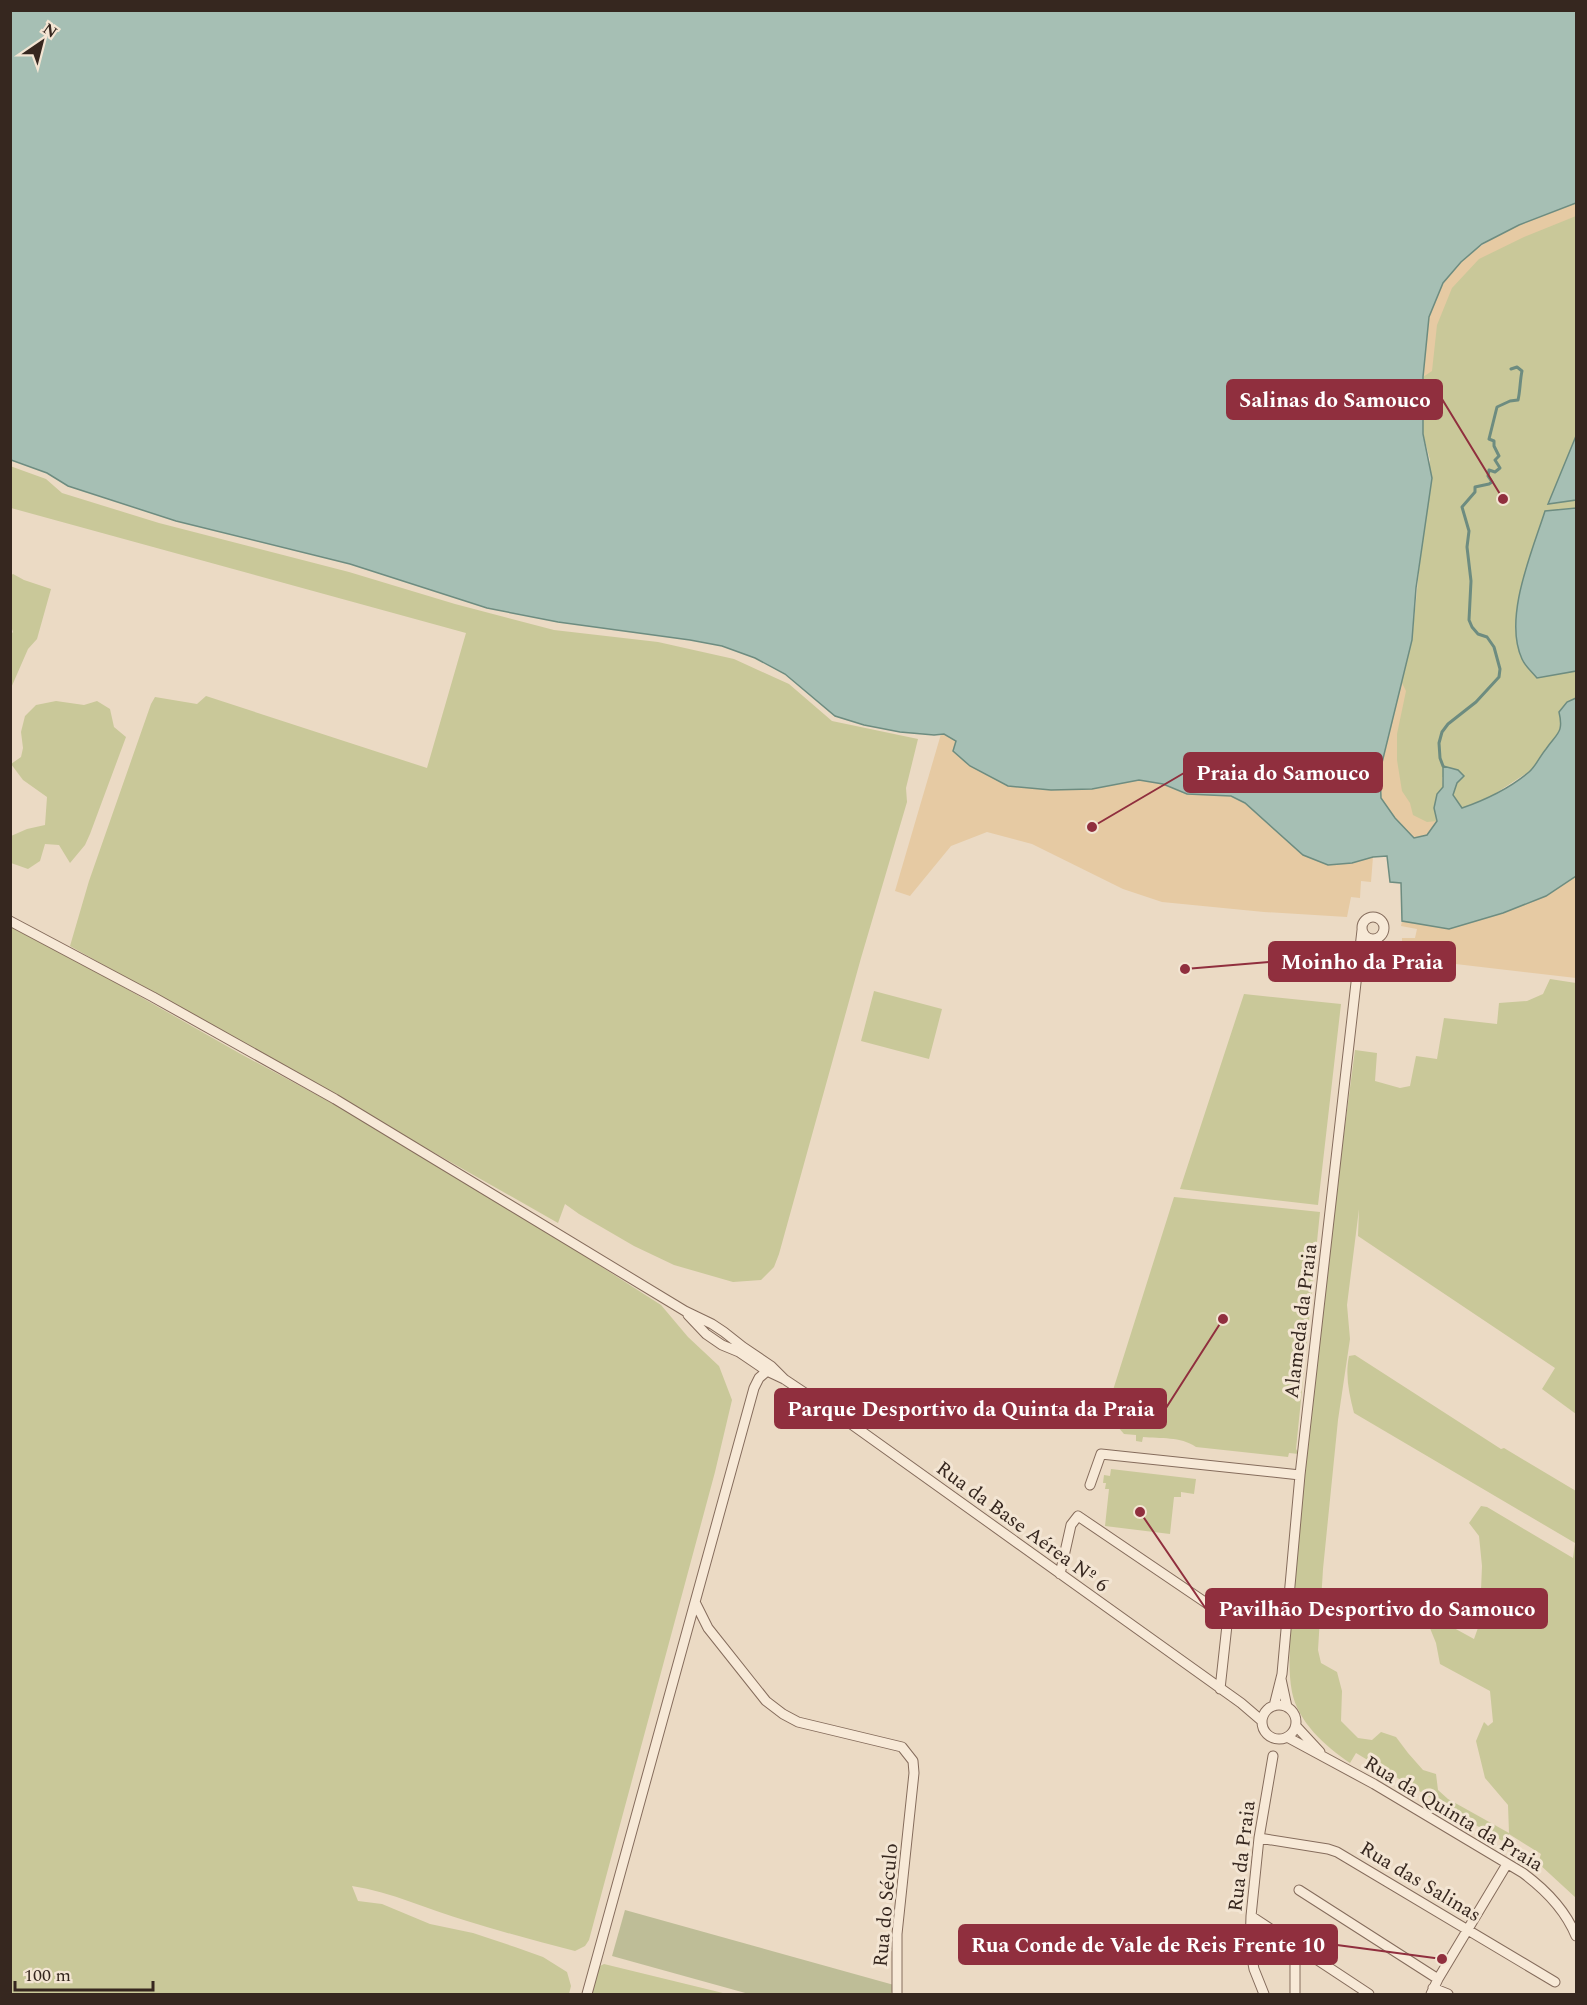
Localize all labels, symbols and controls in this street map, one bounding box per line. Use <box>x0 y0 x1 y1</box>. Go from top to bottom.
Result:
north arrow <box>12 12 72 72</box>
text: N <box>38 17 62 44</box>
callout: Salinas do Samouco <box>1227 380 1442 419</box>
text: Salinas do Samouco <box>1239 385 1431 417</box>
callout: Praia do Samouco <box>1184 753 1382 792</box>
text: Praia do Samouco <box>1196 758 1370 790</box>
callout: Moinho da Praia <box>1269 942 1455 981</box>
text: Moinho da Praia <box>1281 947 1443 979</box>
street label: Alameda da Praia <box>1277 1242 1325 1400</box>
callout: Parque Desportivo da Quinta da Praia <box>775 1389 1166 1428</box>
text: Parque Desportivo da Quinta da Praia <box>787 1394 1155 1426</box>
street label: Rua da Base Aérea Nº 6 <box>930 1454 1115 1600</box>
callout: Pavilhão Desportivo do Samouco <box>1206 1589 1547 1628</box>
text: Pavilhão Desportivo do Samouco <box>1218 1594 1536 1626</box>
street label: Rua da Quinta da Praia <box>1358 1748 1549 1880</box>
street label: Rua da Praia <box>1220 1799 1264 1913</box>
street label: Rua das Salinas <box>1354 1834 1487 1930</box>
street label: Rua do Século <box>866 1842 906 1968</box>
callout: Rua Conde de Vale de Reis Frente 10 <box>959 1925 1337 1964</box>
text: Rua Conde de Vale de Reis Frente 10 <box>971 1930 1325 1962</box>
scale bar <box>15 1954 153 1992</box>
text: 100 m <box>24 1962 71 1989</box>

